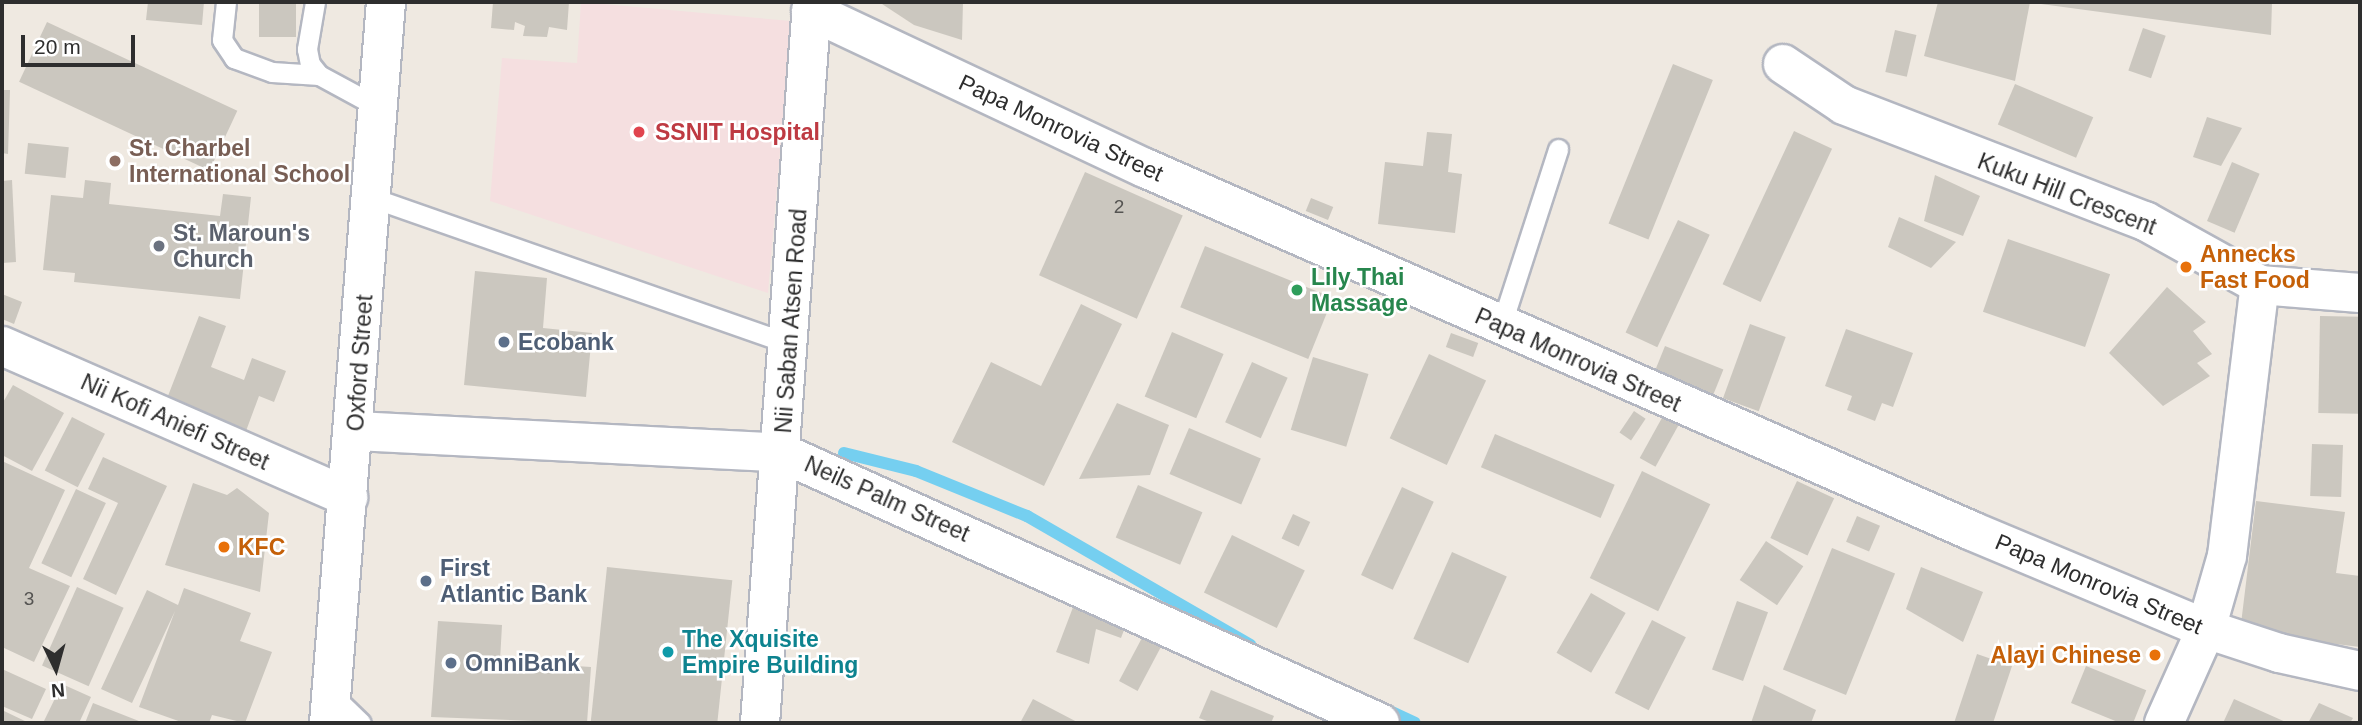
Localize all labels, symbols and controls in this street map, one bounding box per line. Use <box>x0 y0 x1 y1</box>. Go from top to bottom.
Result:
scale bar <box>24 21 138 65</box>
text: 20 m <box>34 35 81 58</box>
street label: Papa Monrovia Street <box>954 68 1168 188</box>
place label: SSNIT Hospital <box>655 118 820 146</box>
marker: SSNIT Hospital <box>629 122 649 142</box>
place label: St. Charbel International School <box>129 134 350 188</box>
street label: Kuku Hill Crescent <box>1974 147 2160 241</box>
marker: St. Charbel International School <box>107 153 123 169</box>
house number: 2 <box>1114 196 1124 218</box>
street label: Nii Saban Atsen Road <box>769 207 813 435</box>
place label: St. Maroun's Church <box>173 219 310 273</box>
marker: St. Maroun's Church <box>151 238 167 254</box>
place label: Annecks Fast Food <box>2200 240 2310 294</box>
marker: Annecks Fast Food <box>2178 259 2194 275</box>
place label: Lily Thai Massage <box>1311 263 1408 317</box>
marker: Lily Thai Massage <box>1289 282 1305 298</box>
street label: Oxford Street <box>341 294 379 432</box>
street label: Papa Monrovia Street <box>1471 302 1685 418</box>
place label: Ecobank <box>518 328 614 356</box>
marker: Ecobank <box>496 334 512 350</box>
street label: Nii Kofi Aniefi Street <box>76 368 274 476</box>
street label: Neils Palm Street <box>800 450 974 548</box>
street label: Papa Monrovia Street <box>1991 528 2207 640</box>
place label: KFC <box>238 533 285 561</box>
marker: KFC <box>216 539 232 555</box>
place label: First Atlantic Bank <box>440 554 587 608</box>
marker: First Atlantic Bank <box>418 573 434 589</box>
house number: 3 <box>24 588 34 610</box>
place label: The Xquisite Empire Building <box>682 625 858 679</box>
north arrow <box>21 634 91 704</box>
place label: Alayi Chinese <box>1990 641 2141 669</box>
marker: The Xquisite Empire Building <box>660 644 676 660</box>
marker: Alayi Chinese <box>2147 647 2163 663</box>
place label: OmniBank <box>465 649 580 677</box>
marker: OmniBank <box>443 655 459 671</box>
text: N <box>50 679 66 701</box>

